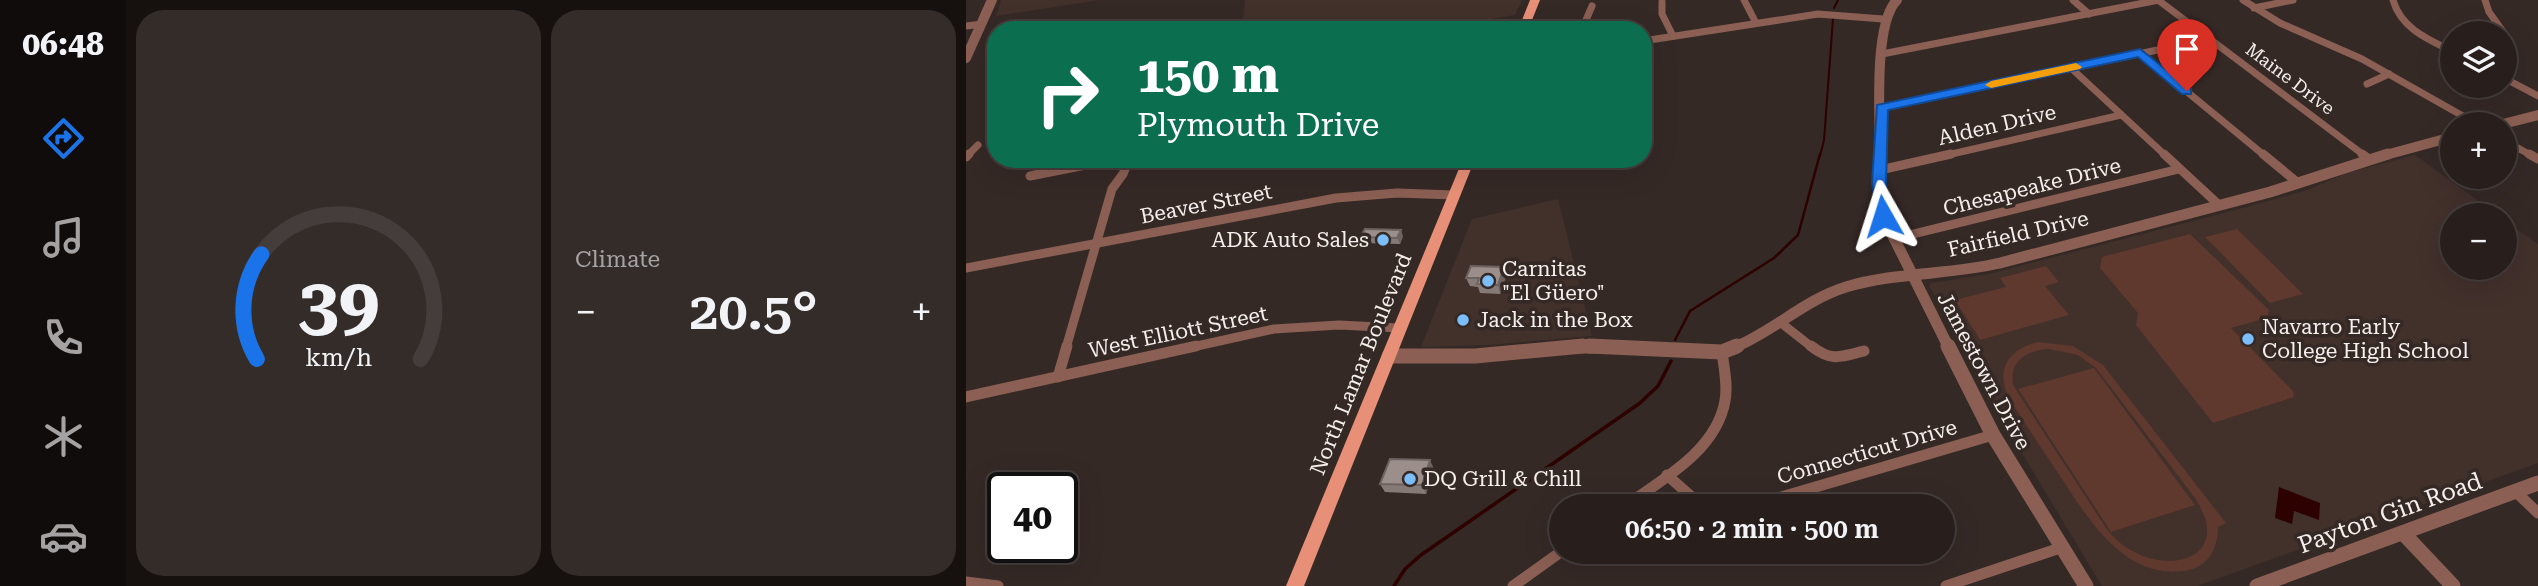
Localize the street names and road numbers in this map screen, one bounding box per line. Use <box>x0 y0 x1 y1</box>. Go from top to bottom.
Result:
street label: Maine Drive <box>2242 38 2339 119</box>
street label: Alden Drive <box>1936 100 2058 150</box>
street label: Chesapeake Drive <box>1941 153 2123 221</box>
street label: Beaver Street <box>1138 179 1274 229</box>
street label: Fairfield Drive <box>1945 206 2091 262</box>
street label: North Lamar Boulevard <box>1305 249 1417 478</box>
street label: Jamestown Drive <box>1932 288 2036 454</box>
street label: West Elliott Street <box>1086 301 1270 363</box>
street label: Connecticut Drive <box>1774 415 1960 489</box>
street label: Payton Gin Road <box>2294 467 2486 559</box>

